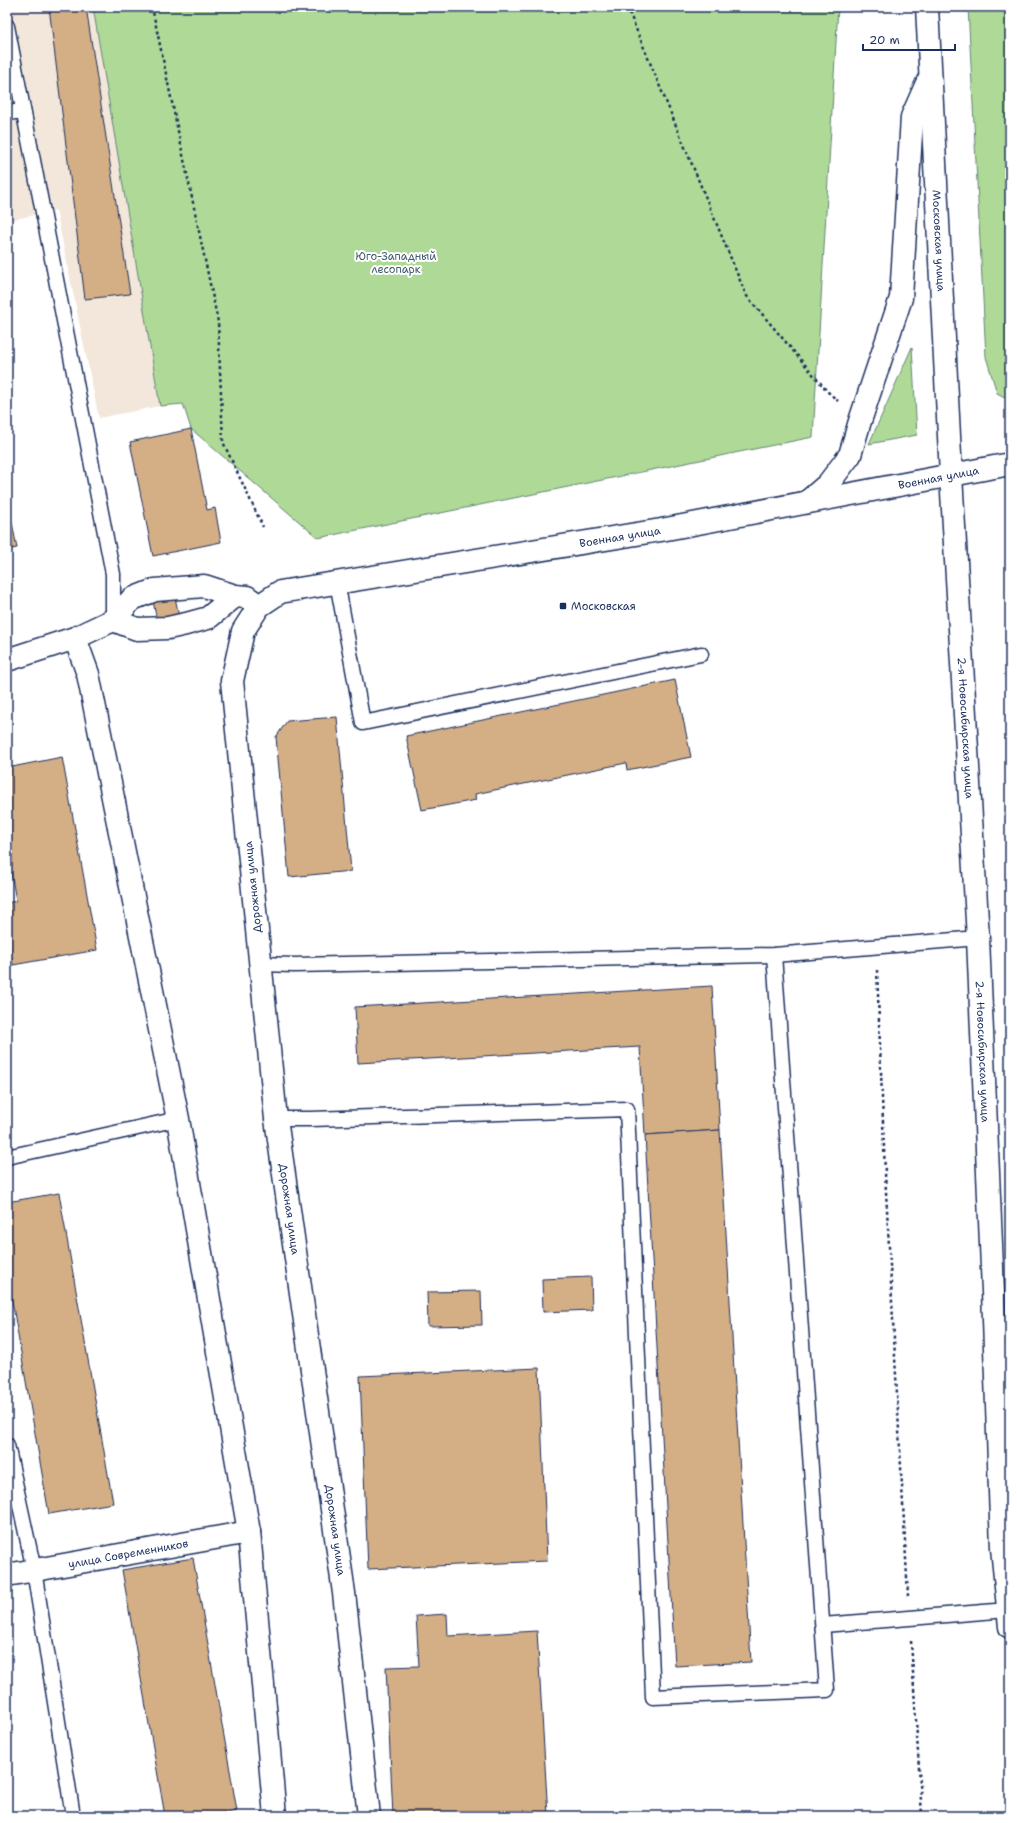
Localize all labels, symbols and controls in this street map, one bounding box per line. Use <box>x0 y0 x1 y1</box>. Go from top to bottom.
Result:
scale bar <box>863 26 955 52</box>
text: 20 m <box>869 32 900 48</box>
street label: Московская улица <box>929 189 949 292</box>
park label: Юго-Западный лесопарк <box>356 249 436 277</box>
street label: Военная улица <box>897 462 980 493</box>
street label: Военная улица <box>578 523 662 551</box>
place label: Московская <box>571 599 636 614</box>
marker: Московская <box>558 601 568 611</box>
street label: 2-я Новосибирская улица <box>954 657 977 799</box>
street label: Дорожная улица <box>241 840 265 934</box>
street label: 2-я Новосибирская улица <box>972 980 993 1123</box>
street label: Дорожная улица <box>275 1162 303 1256</box>
street label: Дорожная улица <box>321 1483 349 1577</box>
street label: улица Современников <box>67 1535 189 1572</box>

